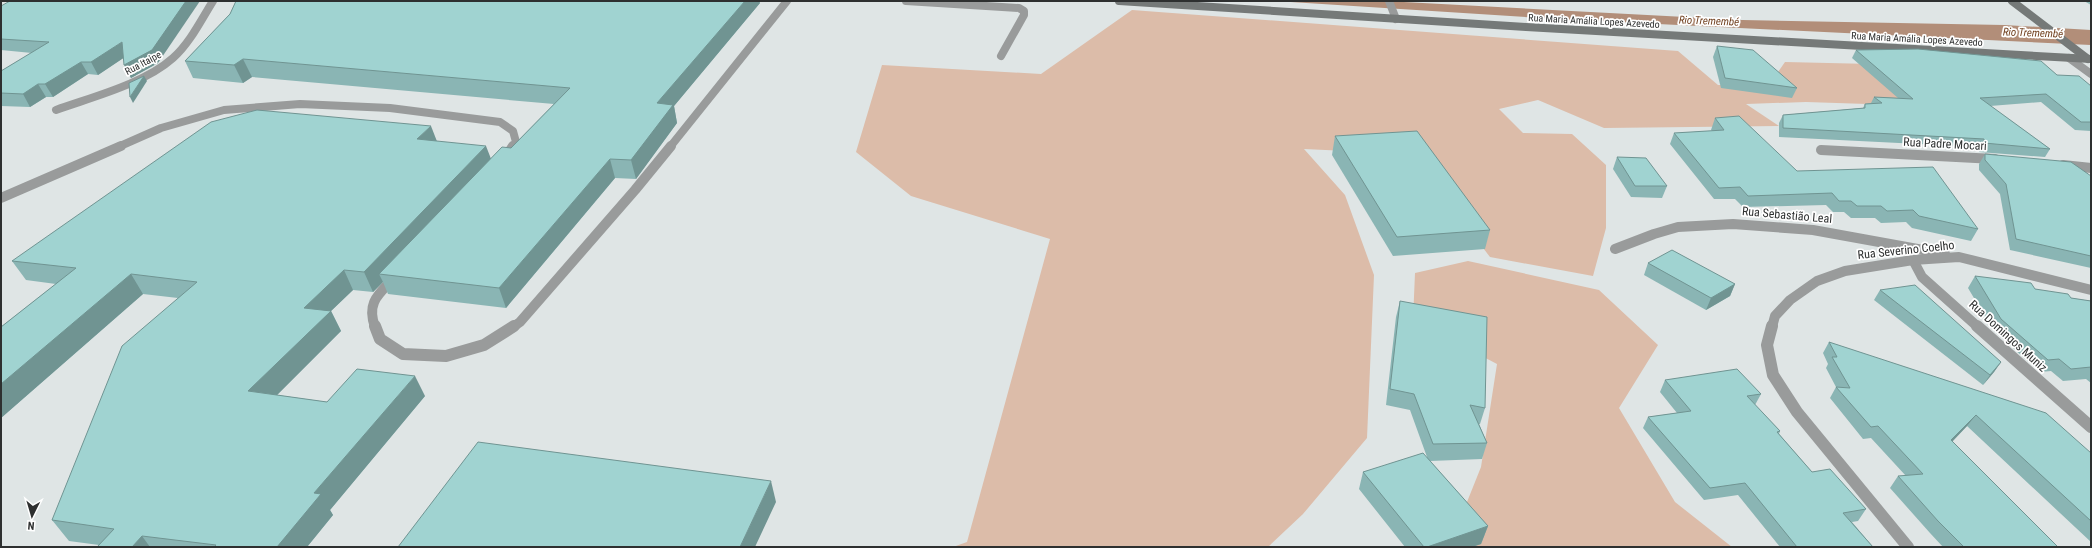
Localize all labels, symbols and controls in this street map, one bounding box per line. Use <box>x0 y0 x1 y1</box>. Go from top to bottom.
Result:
street label: Rua Maria Amália Lopes Azevedo <box>1528 12 1660 30</box>
water label: Rio Tremembé <box>1679 13 1740 29</box>
water label: Rio Tremembé <box>2003 25 2064 41</box>
street label: Rua Maria Amália Lopes Azevedo <box>1851 30 1983 48</box>
street label: Rua Itaipe <box>123 49 163 77</box>
street label: Rua Padre Mocari <box>1903 135 1987 153</box>
street label: Rua Sebastião Leal <box>1741 204 1833 226</box>
street label: Rua Severino Coelho <box>1857 238 1955 262</box>
street label: Rua Domingos Muniz <box>1966 297 2050 375</box>
north arrow <box>12 496 52 536</box>
text: N <box>27 519 35 532</box>

